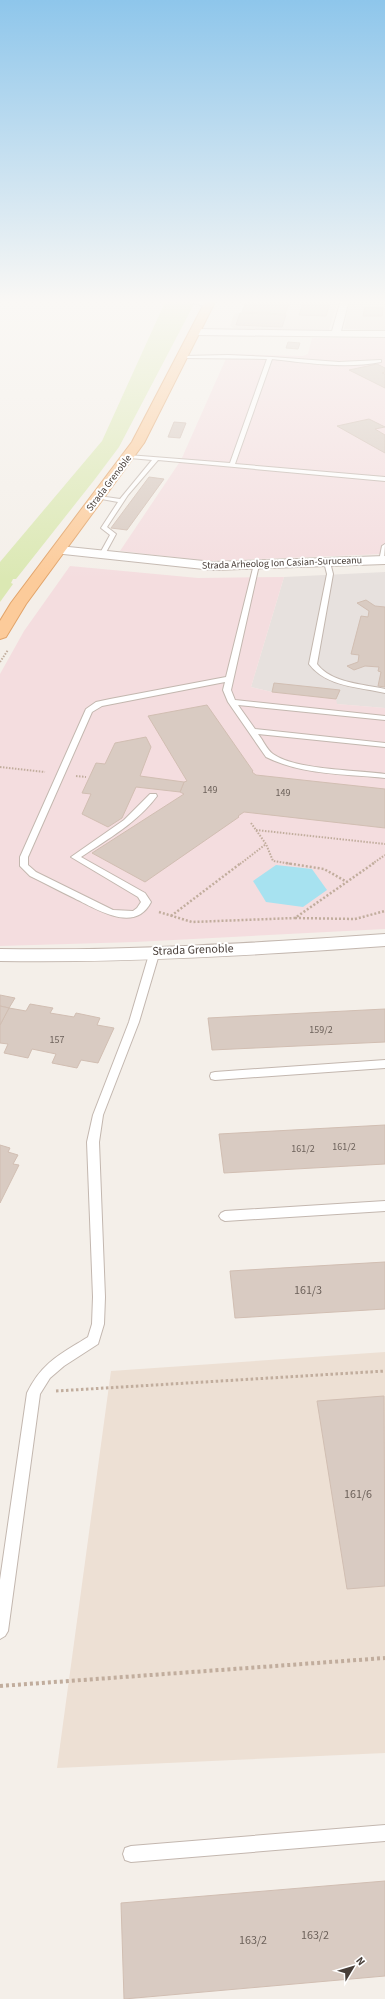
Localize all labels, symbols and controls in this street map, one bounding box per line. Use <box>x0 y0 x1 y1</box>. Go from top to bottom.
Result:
street label: Strada Grenoble <box>83 452 135 514</box>
street label: Strada Arheolog Ion Casian-Suruceanu <box>202 553 362 573</box>
house number: 149 <box>203 783 217 797</box>
house number: 149 <box>276 786 290 800</box>
street label: Strada Grenoble <box>152 940 234 960</box>
house number: 159/2 <box>309 1023 333 1037</box>
house number: 157 <box>50 1033 64 1047</box>
house number: 161/2 <box>332 1140 356 1154</box>
house number: 161/2 <box>291 1142 315 1156</box>
house number: 161/3 <box>294 1282 322 1299</box>
house number: 161/6 <box>344 1486 372 1503</box>
house number: 163/2 <box>301 1927 329 1944</box>
house number: 163/2 <box>239 1932 267 1949</box>
north arrow <box>333 1947 373 1987</box>
text: N <box>352 1954 369 1969</box>

